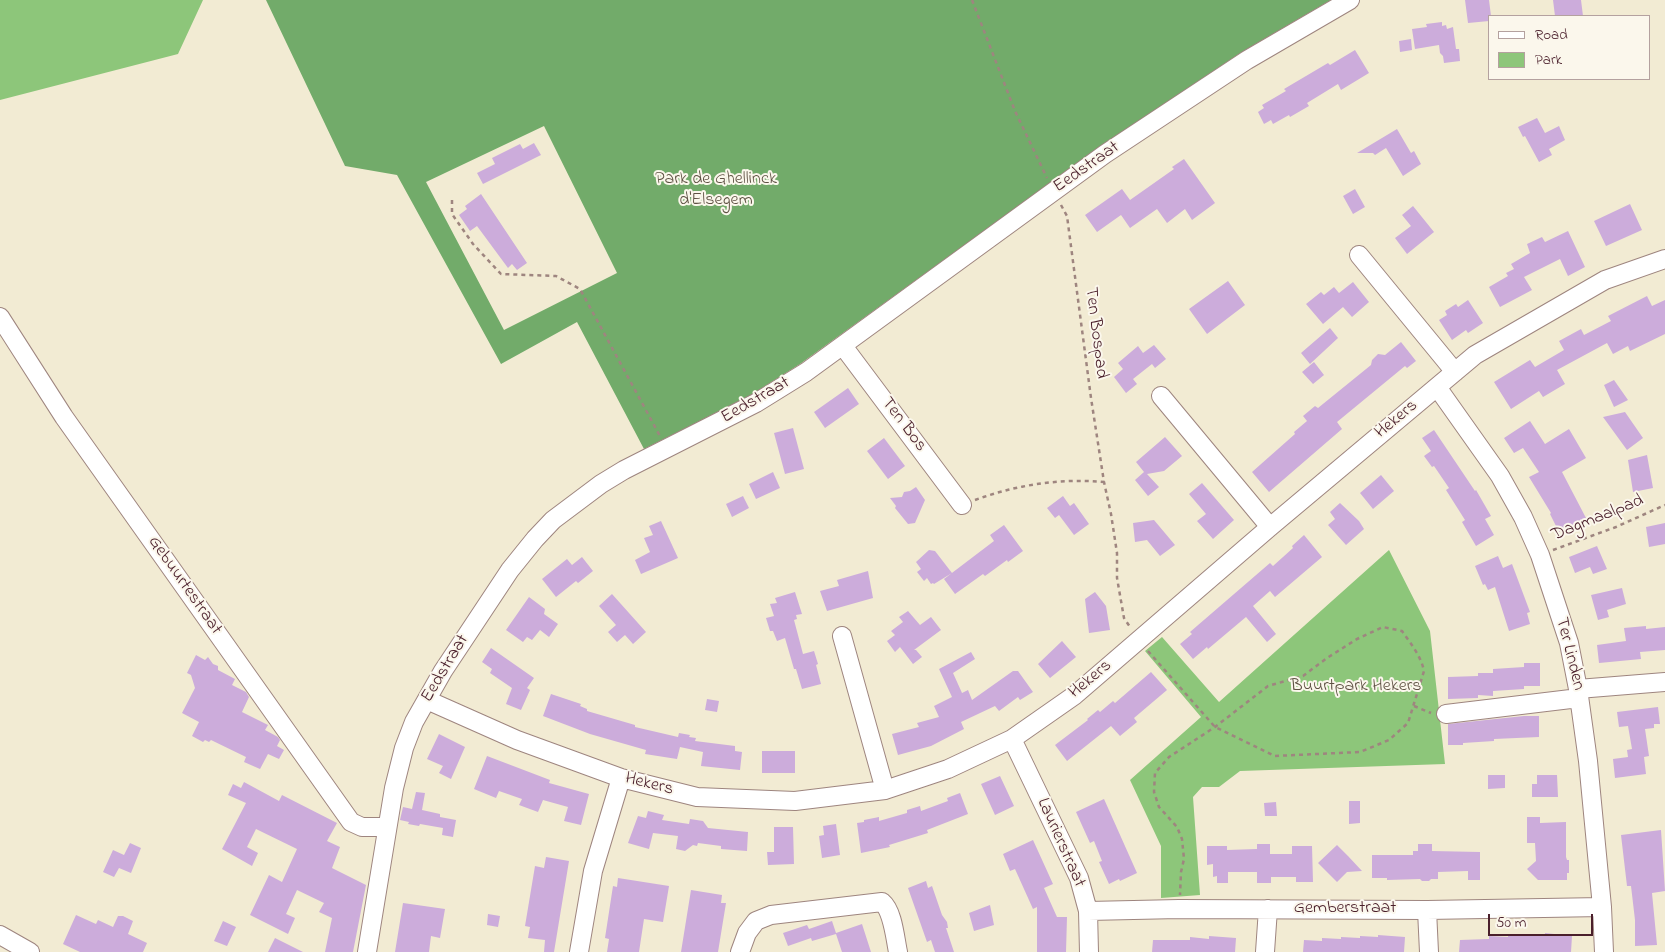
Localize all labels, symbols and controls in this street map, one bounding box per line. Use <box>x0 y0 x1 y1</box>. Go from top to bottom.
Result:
legend <box>1488 15 1650 80</box>
text: Road <box>1535 24 1568 46</box>
text: Park <box>1535 49 1562 71</box>
street label: Eedstraat <box>1050 138 1124 198</box>
park label: Park de Ghellinck d'Elsegem <box>655 169 777 212</box>
street label: Ten Bospad <box>1079 286 1111 380</box>
street label: Eedstraat <box>718 373 794 429</box>
street label: Ten Bos <box>876 394 930 456</box>
street label: Hekers <box>1371 396 1423 444</box>
street label: Dagmaalpad <box>1549 491 1647 547</box>
street label: Gebuurtestraat <box>142 533 226 639</box>
street label: Ter Linden <box>1550 615 1588 693</box>
street label: Eedstraat <box>417 631 475 707</box>
street label: Hekers <box>1065 656 1117 704</box>
park label: Buurtpark Hekers <box>1291 676 1421 698</box>
street label: Hekers <box>623 769 675 801</box>
street label: Laurierstraat <box>1031 795 1089 891</box>
street label: Gemberstraat <box>1294 898 1396 920</box>
scale bar <box>1490 904 1595 936</box>
text: 50 m <box>1496 912 1526 934</box>

